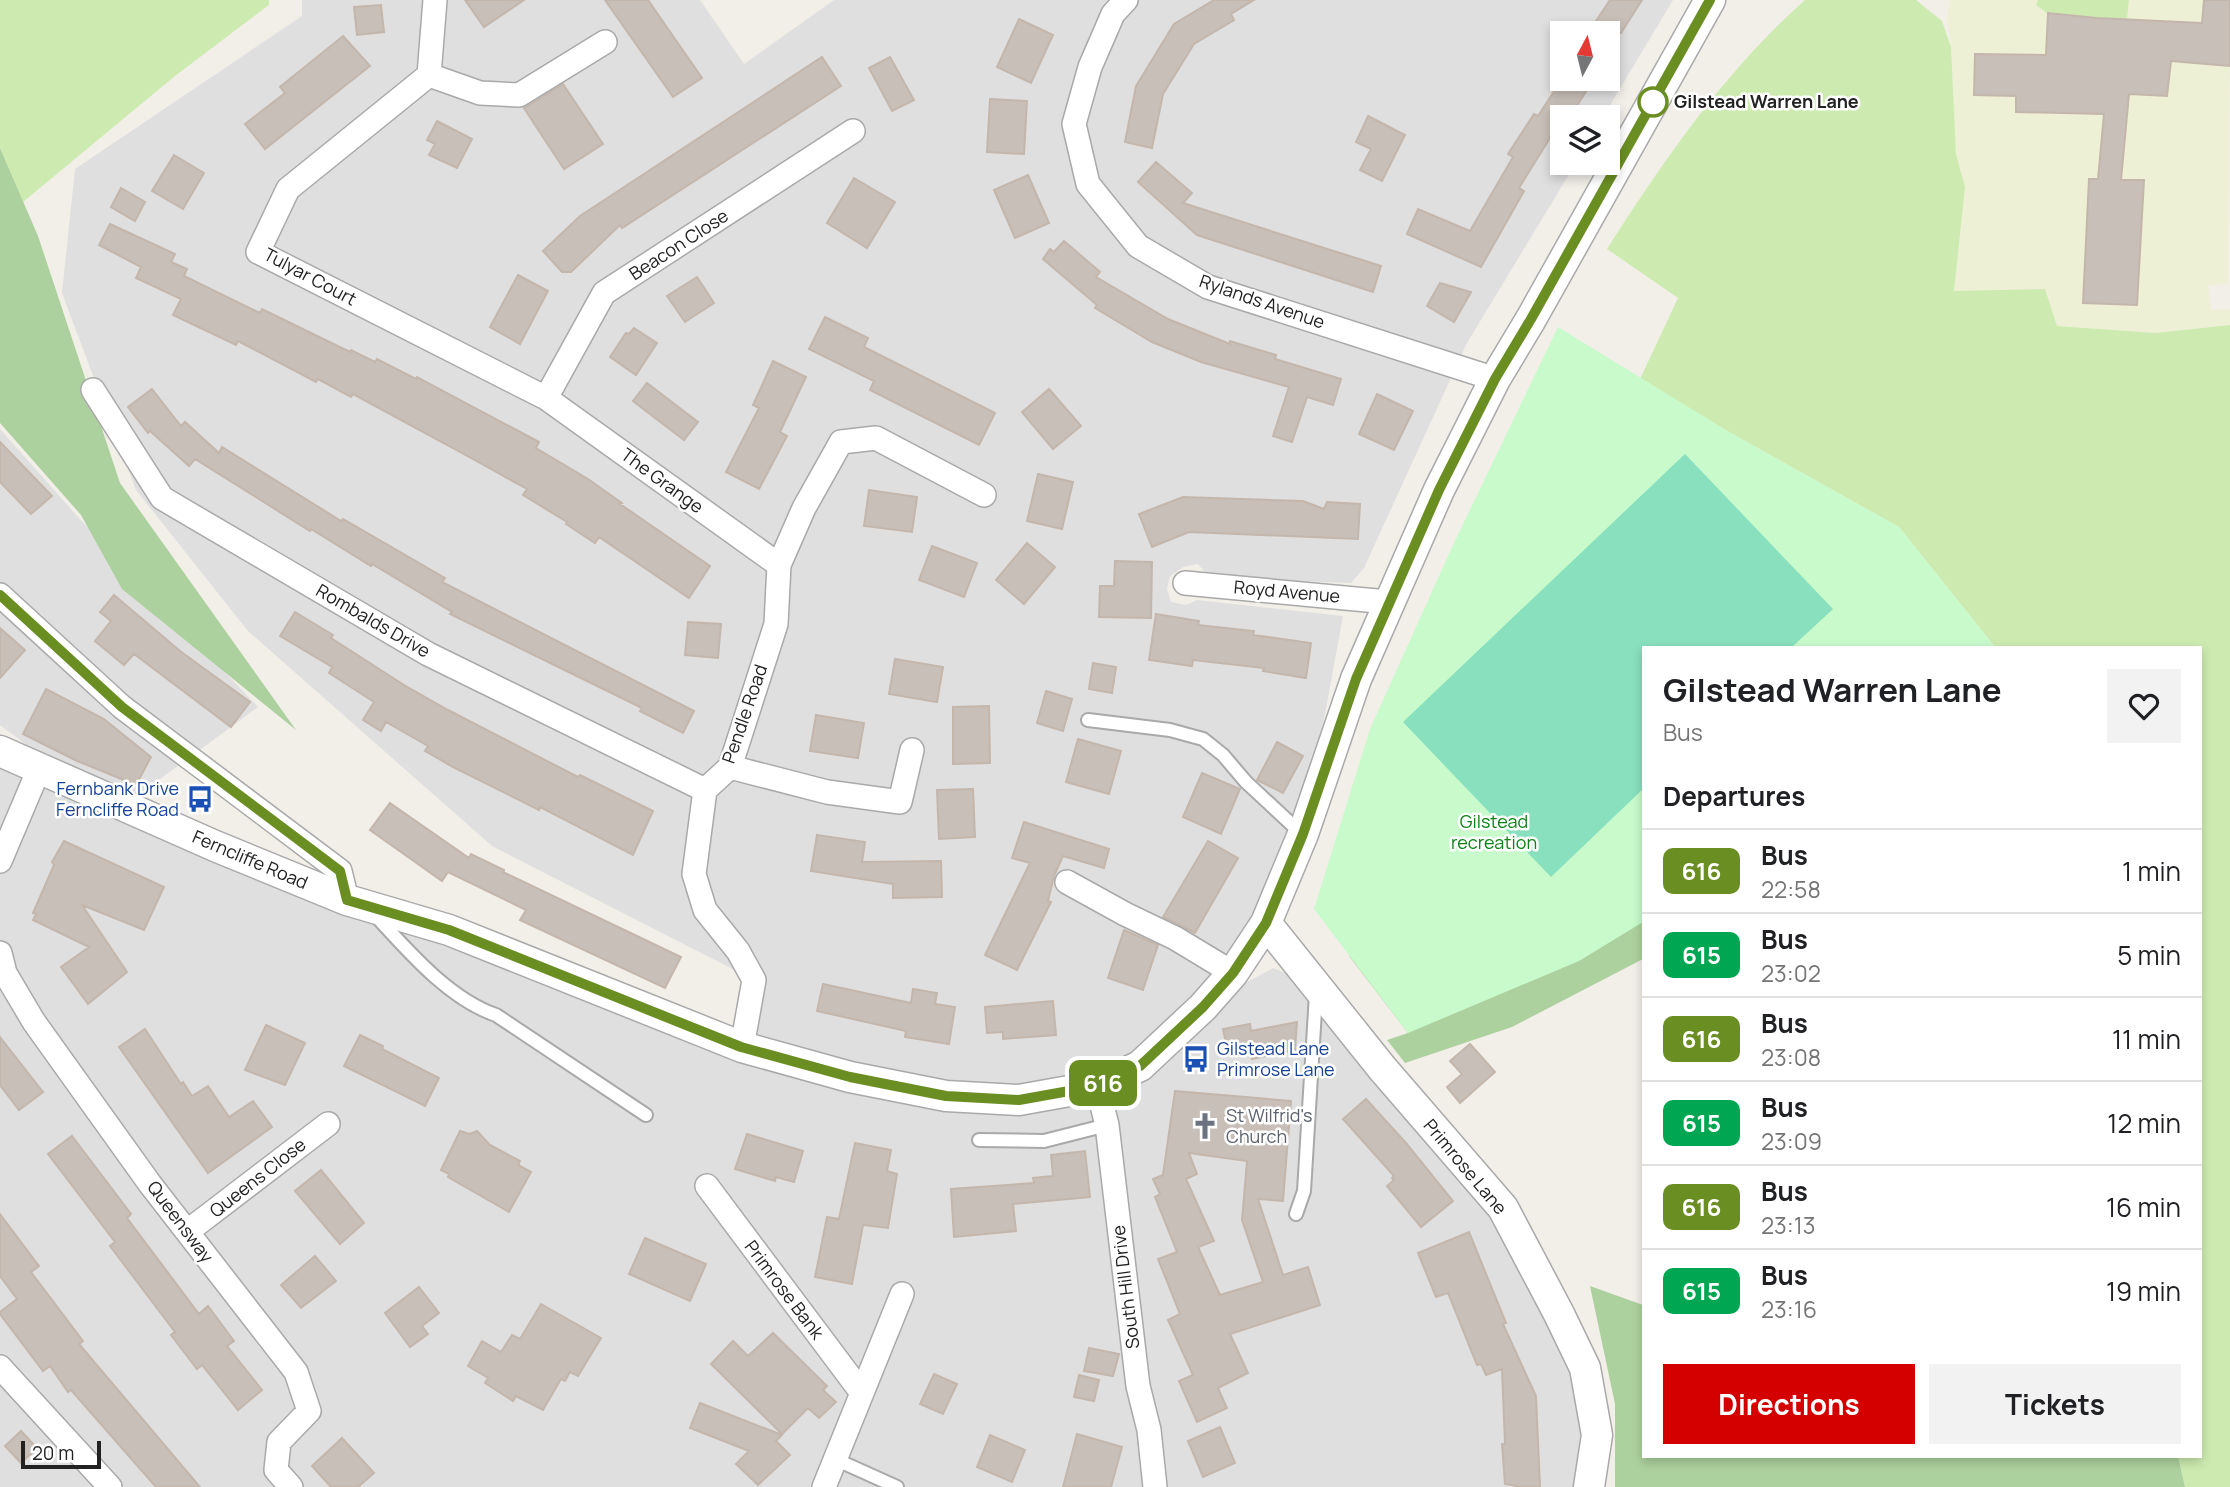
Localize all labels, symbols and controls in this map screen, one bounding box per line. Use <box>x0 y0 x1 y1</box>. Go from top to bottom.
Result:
north arrow <box>1550 21 1620 91</box>
map controls <box>1550 21 1620 175</box>
marker: Gilstead Warren Lane <box>1638 87 1668 117</box>
place label: Gilstead Warren Lane <box>1674 89 1859 113</box>
button: layers <box>1550 105 1620 175</box>
street label: Beacon Close <box>624 203 733 285</box>
street label: Tulyar Court <box>260 242 361 311</box>
street label: Rylands Avenue <box>1196 268 1328 334</box>
street label: The Grange <box>617 442 709 518</box>
street label: Royd Avenue <box>1233 574 1341 608</box>
street label: Rombalds Drive <box>312 578 435 663</box>
street label: Pendle Road <box>716 661 772 766</box>
text: Gilstead Warren Lane <box>1663 667 2002 712</box>
button: heart <box>2107 669 2181 743</box>
text: Bus <box>1663 716 1703 748</box>
place label: Fernbank Drive Ferncliffe Road <box>56 776 179 821</box>
text: Departures <box>1663 778 1805 814</box>
bus stop icon: Fernbank Drive Ferncliffe Road <box>185 784 215 814</box>
park label: Gilstead recreation <box>1451 809 1537 854</box>
street label: Ferncliffe Road <box>189 824 312 894</box>
text: Bus <box>1761 837 1808 873</box>
text: 1 min <box>2122 853 2181 889</box>
text: 616 <box>1682 854 1721 887</box>
text: 22:58 <box>1761 873 1821 905</box>
text: Bus <box>1761 921 1808 957</box>
text: 5 min <box>2117 937 2181 973</box>
text: 615 <box>1682 938 1721 971</box>
text: 23:02 <box>1761 957 1821 989</box>
text: Bus <box>1761 1005 1808 1041</box>
text: 11 min <box>2112 1021 2181 1057</box>
text: 616 <box>1682 1022 1721 1055</box>
place label: Gilstead Lane Primrose Lane <box>1217 1036 1335 1081</box>
text: 23:08 <box>1761 1041 1821 1073</box>
bus stop icon: Gilstead Lane Primrose Lane <box>1181 1044 1211 1074</box>
line badge: 616 <box>1063 1060 1143 1106</box>
text: 616 <box>1083 1066 1123 1099</box>
text: Bus <box>1761 1089 1808 1125</box>
place label: St Wilfrid's Church <box>1226 1103 1312 1148</box>
text: 12 min <box>2107 1105 2181 1141</box>
text: 615 <box>1682 1106 1721 1139</box>
church icon: St Wilfrid's Church <box>1190 1111 1220 1141</box>
street label: Primrose Lane <box>1419 1114 1513 1219</box>
text: 23:09 <box>1761 1125 1822 1157</box>
street label: Queens Close <box>204 1132 310 1222</box>
text: Bus <box>1761 1173 1808 1209</box>
street label: Queensway <box>142 1176 220 1268</box>
text: 16 min <box>2106 1189 2181 1225</box>
text: 616 <box>1682 1190 1721 1223</box>
text: 23:13 <box>1761 1209 1815 1241</box>
street label: South Hill Drive <box>1106 1224 1145 1350</box>
street label: Primrose Bank <box>740 1235 831 1345</box>
text: Bus <box>1761 1257 1808 1293</box>
text: 19 min <box>2106 1273 2181 1309</box>
text: 615 <box>1682 1274 1721 1307</box>
text: 23:16 <box>1761 1293 1817 1325</box>
button: Directions <box>1663 1364 1915 1444</box>
button: Tickets <box>1929 1364 2181 1444</box>
scale bar <box>21 1438 102 1470</box>
text: 20 m <box>32 1440 74 1466</box>

